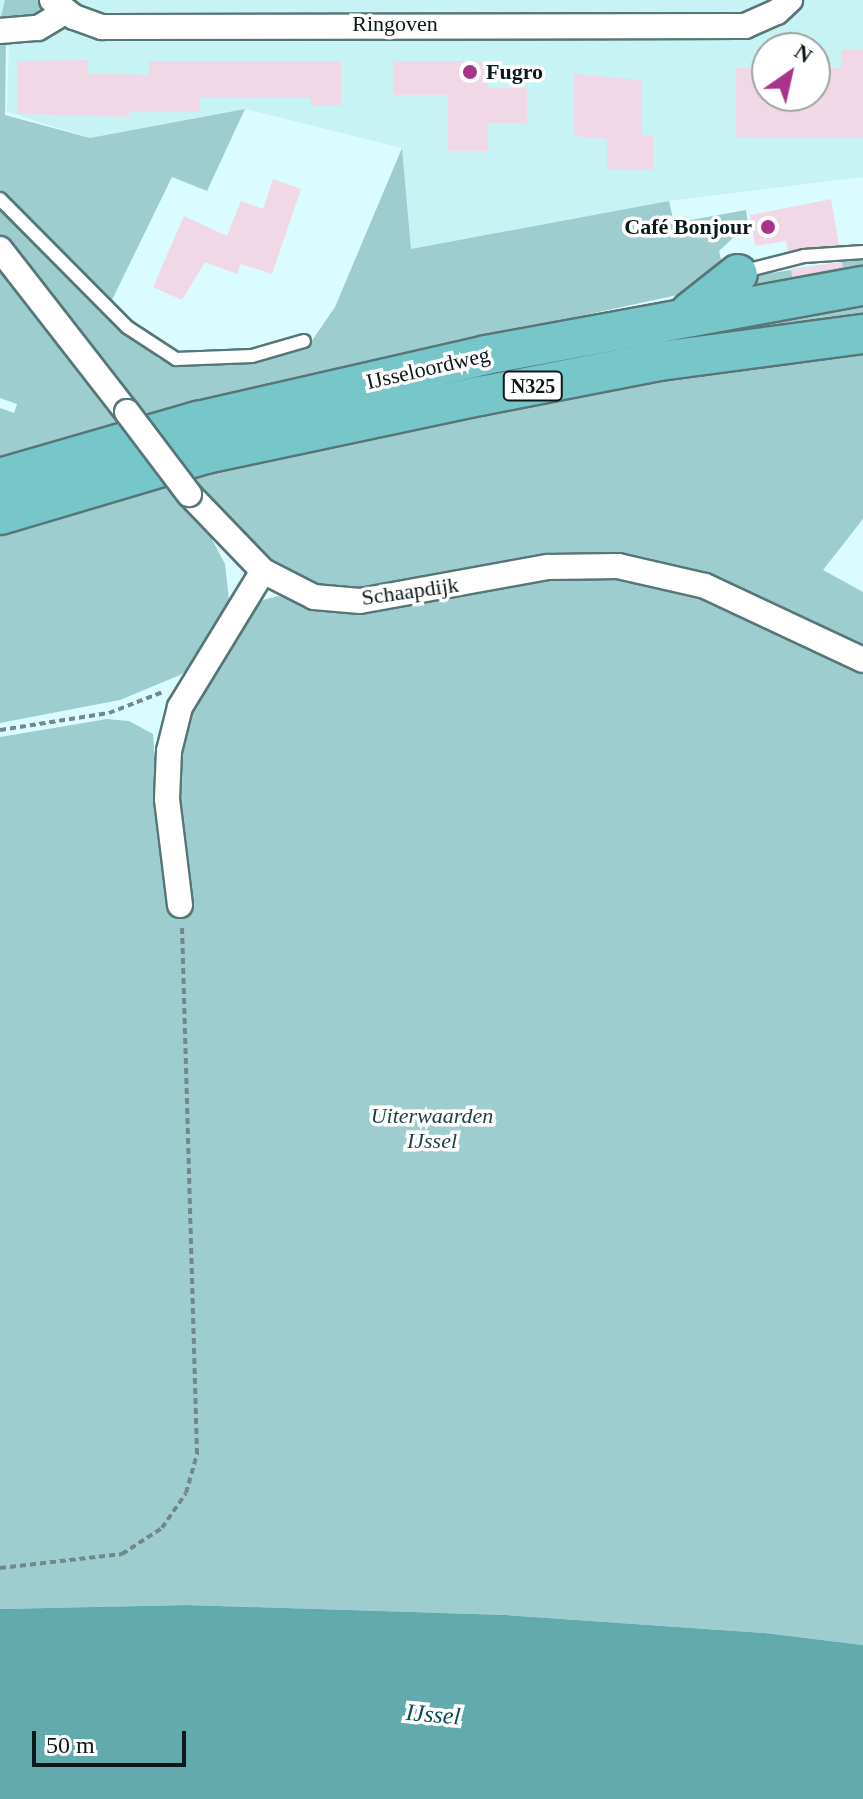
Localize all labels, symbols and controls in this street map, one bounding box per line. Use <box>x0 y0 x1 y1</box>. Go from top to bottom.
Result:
street label: Ringoven <box>352 11 438 37</box>
north arrow <box>751 32 831 112</box>
text: N <box>790 39 817 68</box>
place label: Fugro <box>486 59 543 85</box>
marker: Fugro <box>461 63 479 81</box>
place label: Café Bonjour <box>624 214 752 240</box>
marker: Café Bonjour <box>759 218 777 236</box>
street label: IJsseloordweg <box>364 341 492 395</box>
road number: N325 <box>501 370 565 402</box>
street label: Schaapdijk <box>360 571 460 611</box>
park label: Uiterwaarden IJssel <box>371 1102 493 1154</box>
water label: IJssel <box>405 1698 461 1732</box>
scale bar <box>36 1715 190 1765</box>
text: 50 m <box>46 1732 95 1758</box>

